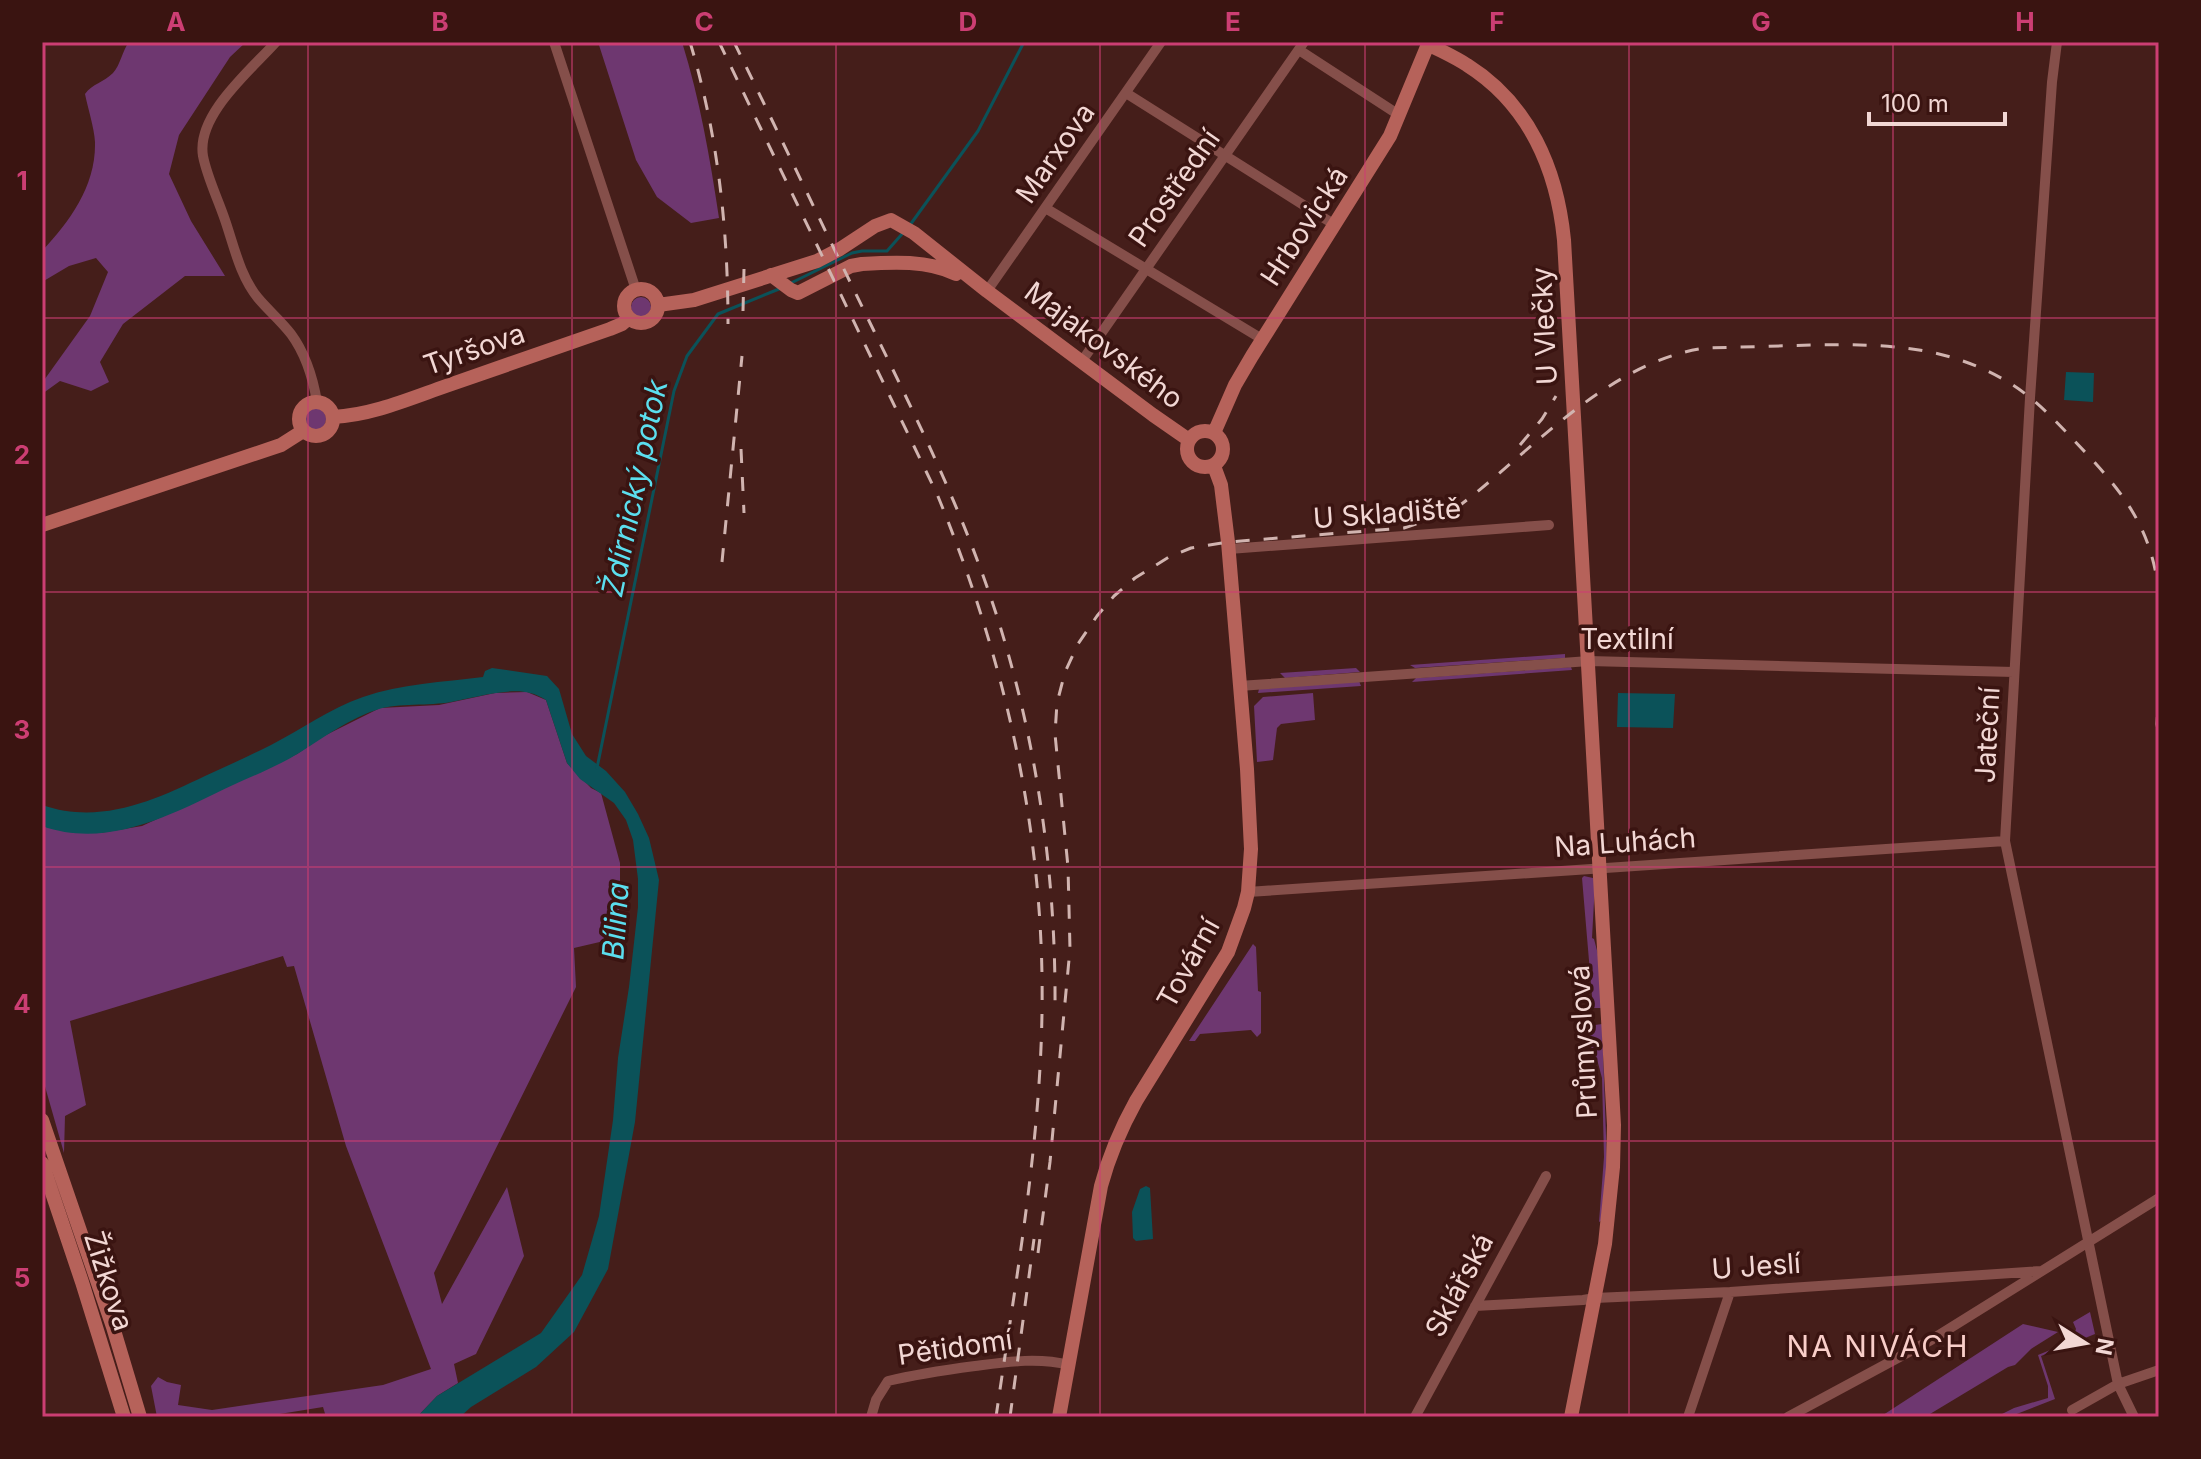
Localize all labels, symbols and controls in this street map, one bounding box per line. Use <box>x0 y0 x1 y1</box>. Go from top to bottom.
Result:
text: A <box>166 6 186 37</box>
text: B <box>431 6 449 37</box>
text: C <box>694 6 714 37</box>
text: D <box>959 6 977 37</box>
text: E <box>1225 6 1241 37</box>
text: F <box>1489 6 1505 37</box>
text: G <box>1751 6 1771 37</box>
text: H <box>2015 6 2035 37</box>
scale bar <box>1869 76 2005 126</box>
text: 100 m <box>1881 89 1949 118</box>
street label: Marxova <box>1008 96 1102 210</box>
street label: Prostřední <box>1121 123 1227 253</box>
street label: Hrbovická <box>1253 160 1355 292</box>
text: 1 <box>16 165 28 196</box>
street label: U Vlečky <box>1524 266 1564 386</box>
street label: Majakovského <box>1018 274 1190 416</box>
street label: Tyršova <box>419 316 529 382</box>
water label: Ždírnický potok <box>593 376 675 599</box>
text: 2 <box>14 439 30 470</box>
street label: U Skladiště <box>1312 491 1462 535</box>
street label: Textilní <box>1580 622 1674 656</box>
street label: Jateční <box>1968 686 2007 784</box>
text: 3 <box>14 714 30 745</box>
street label: Na Luhách <box>1553 820 1697 864</box>
water label: Bílina <box>594 881 636 961</box>
street label: Tovární <box>1149 912 1227 1014</box>
street label: Průmyslová <box>1562 964 1604 1120</box>
text: 4 <box>13 988 31 1019</box>
street label: Žižkova <box>77 1227 141 1335</box>
street label: Sklářská <box>1418 1227 1500 1343</box>
street label: U Jeslí <box>1710 1246 1802 1286</box>
text: 5 <box>14 1262 30 1293</box>
north arrow <box>2045 1303 2125 1383</box>
street label: Pětidomí <box>896 1322 1015 1372</box>
district label: NA NIVÁCH <box>1787 1328 1969 1364</box>
text: N <box>2090 1336 2119 1358</box>

